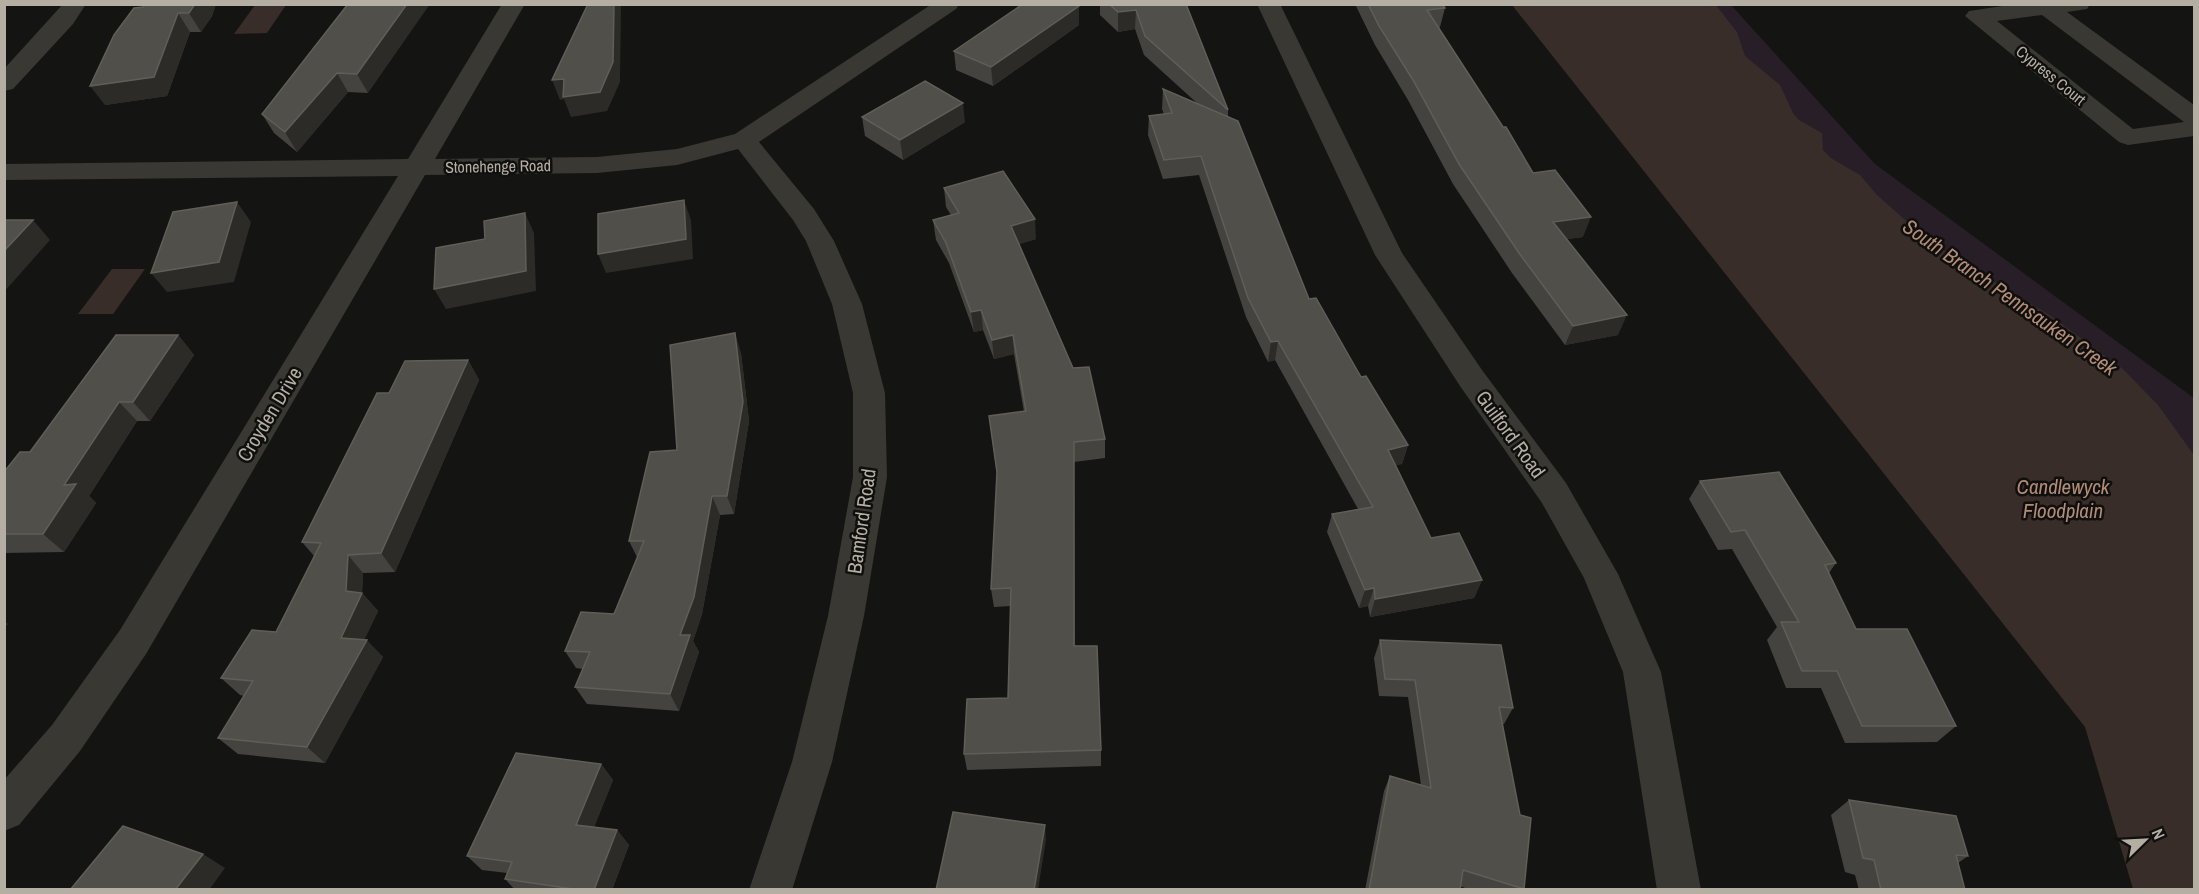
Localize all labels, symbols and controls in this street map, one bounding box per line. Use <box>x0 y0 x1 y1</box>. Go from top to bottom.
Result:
street label: Cypress Court <box>2011 40 2091 110</box>
street label: Stonehenge Road <box>445 154 551 178</box>
water label: South Branch Pennsauken Creek <box>1897 212 2124 383</box>
street label: Croyden Drive <box>230 362 308 466</box>
street label: Guilford Road <box>1470 385 1552 483</box>
street label: Bamford Road <box>840 467 882 575</box>
water label: Candlewyck Floodplain <box>2017 472 2111 525</box>
north arrow <box>2115 810 2175 870</box>
text: N <box>2147 825 2171 843</box>

